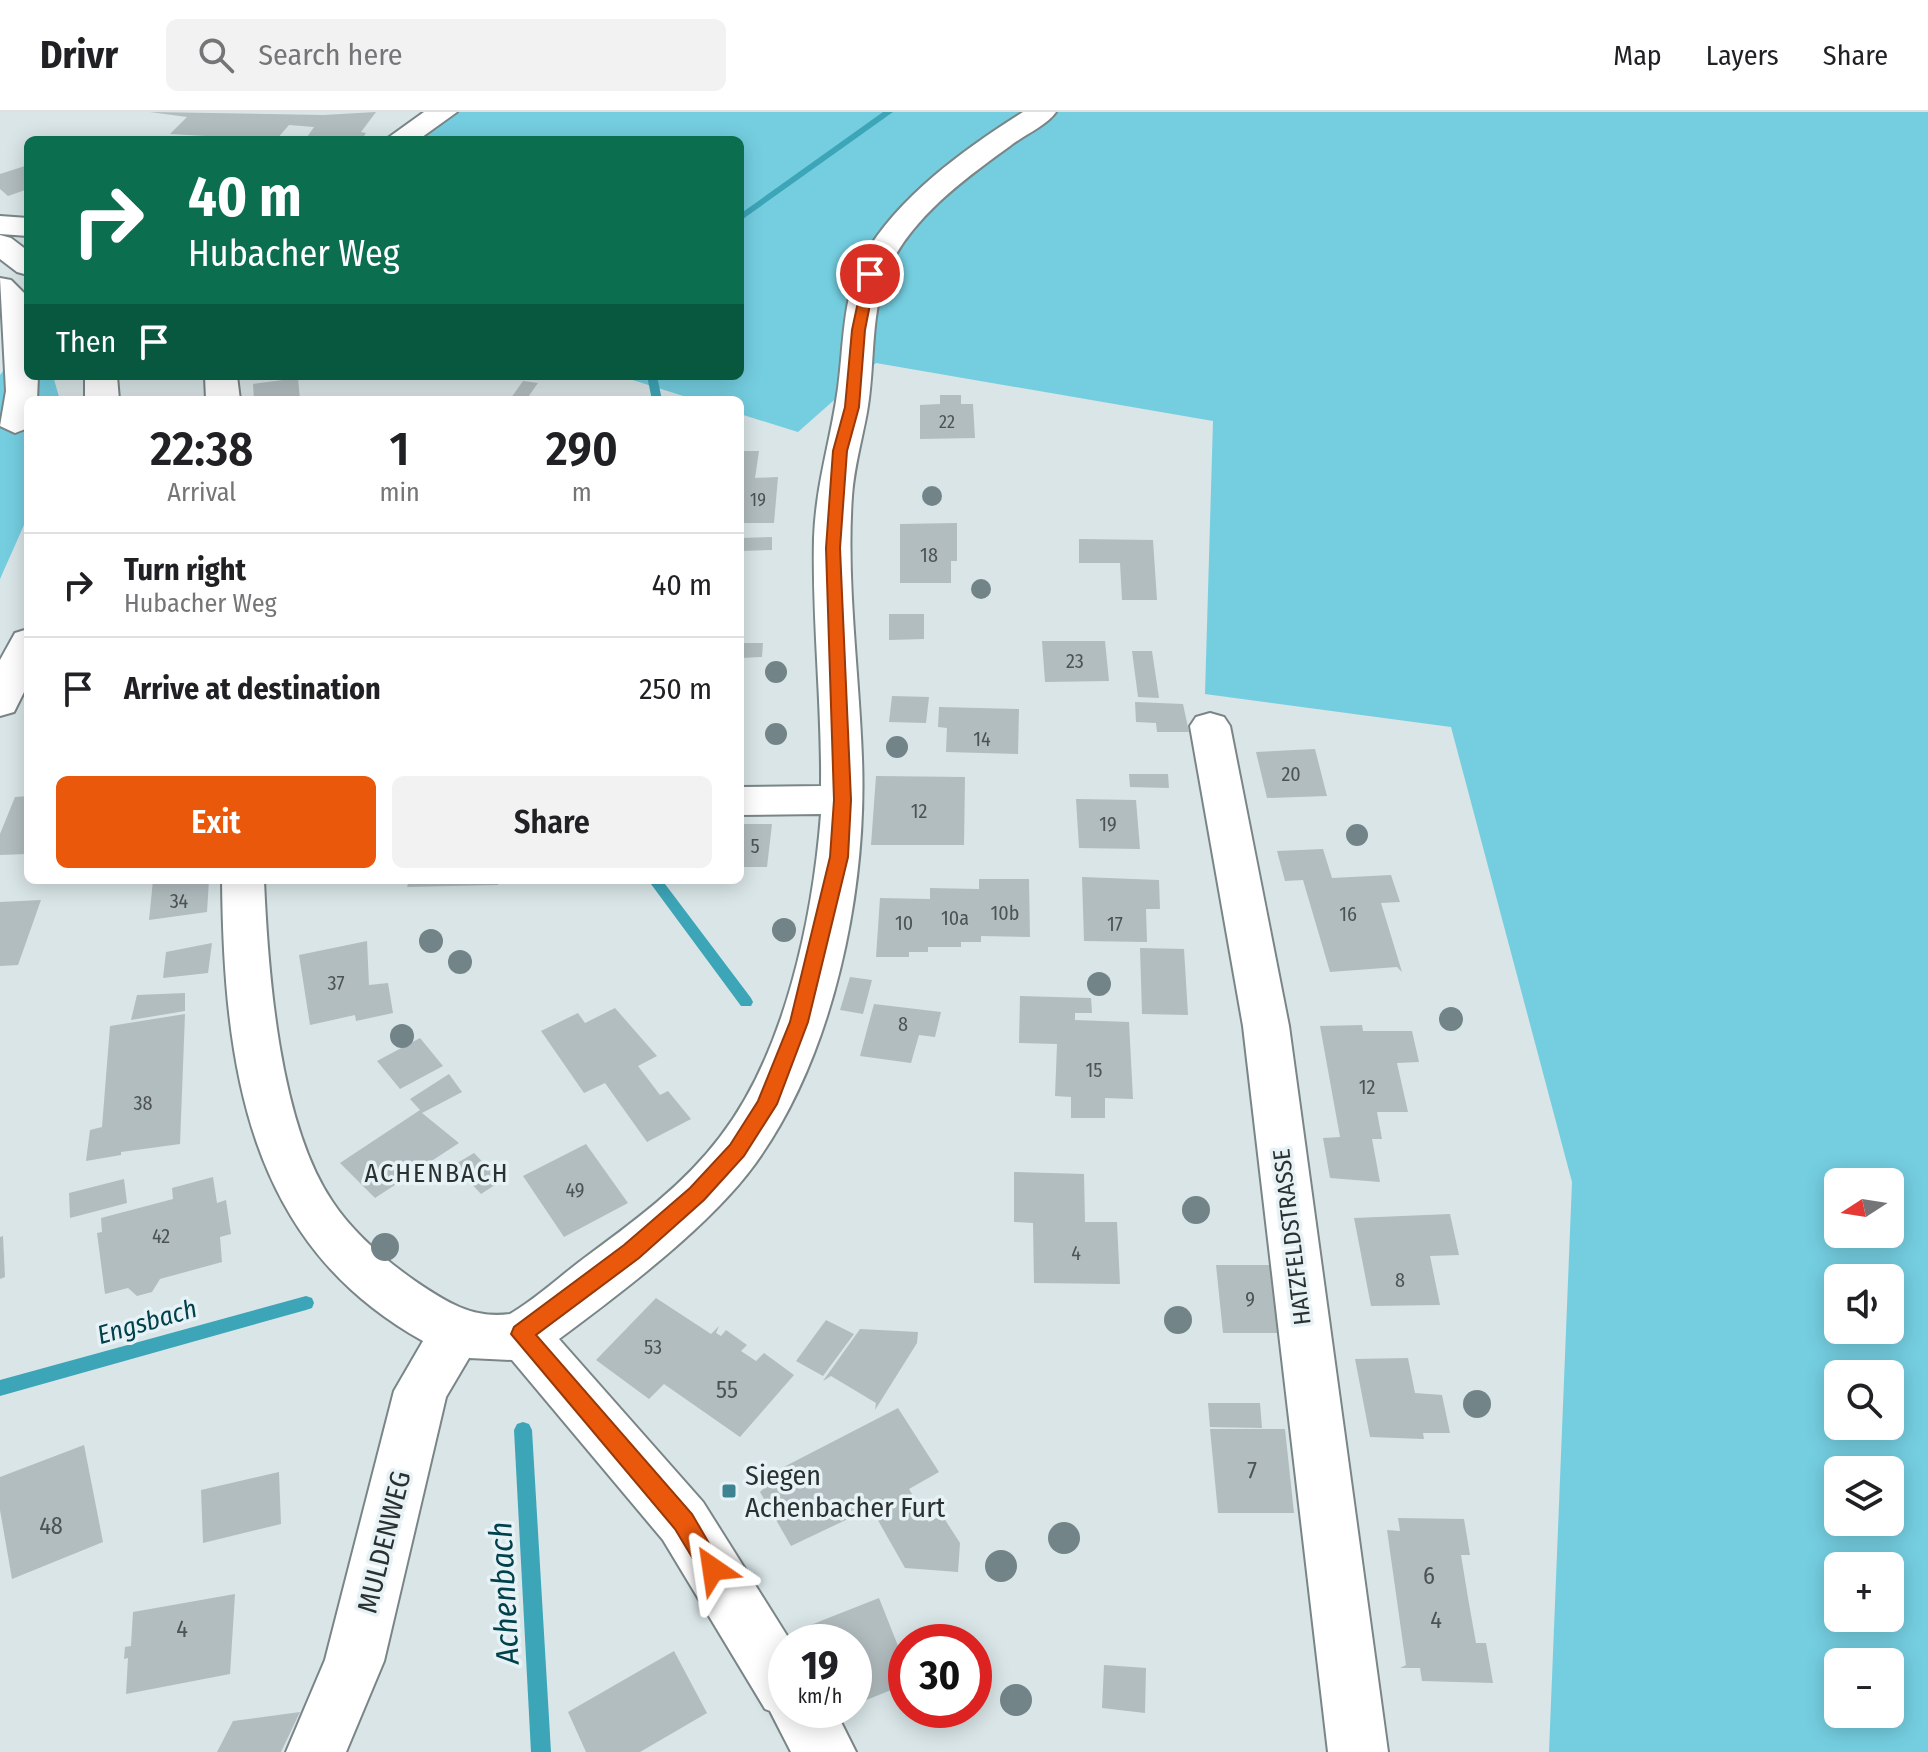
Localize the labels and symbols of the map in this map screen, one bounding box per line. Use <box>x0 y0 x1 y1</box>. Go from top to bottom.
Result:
pin <box>836 240 904 308</box>
house number: 22 <box>939 411 955 433</box>
house number: 19 <box>750 489 766 511</box>
house number: 18 <box>920 543 938 567</box>
house number: 23 <box>1066 649 1084 673</box>
house number: 14 <box>973 727 991 751</box>
house number: 20 <box>1281 762 1301 786</box>
house number: 12 <box>911 799 927 823</box>
house number: 19 <box>1099 812 1117 836</box>
house number: 5 <box>750 834 760 858</box>
house number: 34 <box>170 889 189 913</box>
house number: 10b <box>991 901 1019 925</box>
house number: 16 <box>1339 902 1357 926</box>
house number: 10a <box>941 906 969 930</box>
house number: 10 <box>895 911 913 935</box>
house number: 17 <box>1107 912 1123 936</box>
house number: 37 <box>327 971 345 995</box>
house number: 8 <box>898 1012 908 1036</box>
house number: 15 <box>1086 1058 1102 1082</box>
house number: 12 <box>1359 1075 1375 1099</box>
house number: 38 <box>133 1091 153 1115</box>
street label: HATZFELDSTRASSE <box>1267 1147 1317 1327</box>
district label: ACHENBACH <box>365 1158 509 1189</box>
north arrow <box>1824 1168 1904 1248</box>
house number: 49 <box>565 1178 585 1202</box>
house number: 42 <box>152 1224 170 1248</box>
house number: 4 <box>1071 1241 1081 1265</box>
house number: 8 <box>1395 1268 1405 1292</box>
house number: 9 <box>1245 1287 1255 1311</box>
water label: Engsbach <box>94 1293 200 1351</box>
house number: 53 <box>644 1335 662 1359</box>
house number: 55 <box>716 1376 738 1404</box>
house number: 7 <box>1247 1457 1257 1485</box>
place label: Siegen Achenbacher Furt <box>745 1459 946 1524</box>
street label: MULDENWEG <box>350 1468 418 1616</box>
marker: Siegen Achenbacher Furt <box>720 1482 738 1500</box>
house number: 48 <box>39 1512 63 1540</box>
water label: Achenbach <box>481 1521 527 1666</box>
position arrow <box>671 1527 755 1611</box>
house number: 6 <box>1423 1562 1435 1590</box>
house number: 4 <box>1430 1606 1442 1634</box>
house number: 4 <box>176 1615 188 1643</box>
speed limit sign: 30 <box>888 1624 992 1728</box>

